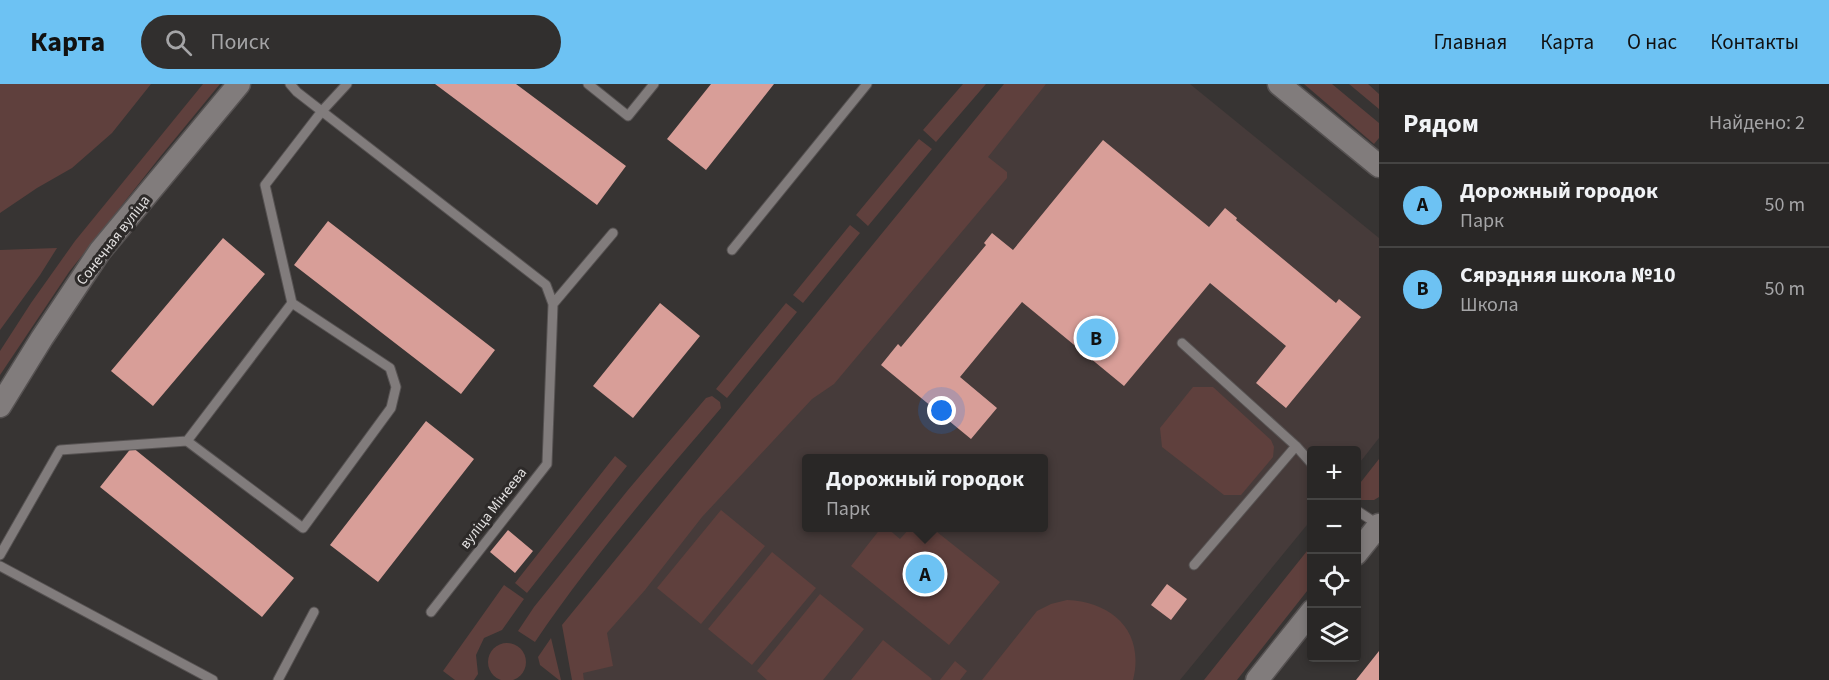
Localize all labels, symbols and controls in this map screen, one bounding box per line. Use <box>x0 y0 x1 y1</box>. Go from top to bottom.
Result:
search box <box>141 15 561 69</box>
text: Карта <box>30 22 105 62</box>
icon: search <box>162 26 195 59</box>
text: Поиск <box>210 26 270 58</box>
text: Главная <box>1434 27 1507 57</box>
text: Карта <box>1540 27 1594 57</box>
text: О нас <box>1627 27 1677 57</box>
text: Контакты <box>1710 27 1799 57</box>
text: Рядом <box>1403 105 1479 142</box>
text: Найдено: 2 <box>1709 109 1805 137</box>
text: Дорожный городок <box>1460 175 1658 207</box>
street label: Сонечная вуліца <box>72 191 155 290</box>
text: A <box>1417 191 1428 219</box>
text: 50 m <box>1765 191 1805 219</box>
text: Парк <box>1460 207 1504 235</box>
text: Сярэдняя школа №10 <box>1460 259 1676 291</box>
text: B <box>1416 275 1429 303</box>
text: 50 m <box>1765 275 1805 303</box>
text: Школа <box>1460 291 1519 319</box>
pin: B <box>1076 316 1116 360</box>
your location <box>927 396 956 425</box>
map controls <box>1307 446 1361 662</box>
button: + <box>1307 446 1361 500</box>
popup <box>802 454 1048 532</box>
street label: вуліца Мінеева <box>455 463 532 553</box>
text: Дорожный городок <box>826 463 1024 495</box>
text: Парк <box>826 495 870 523</box>
button: − <box>1307 500 1361 554</box>
pin: A <box>906 552 944 596</box>
button: locate <box>1307 554 1361 608</box>
button: layers <box>1307 608 1361 662</box>

